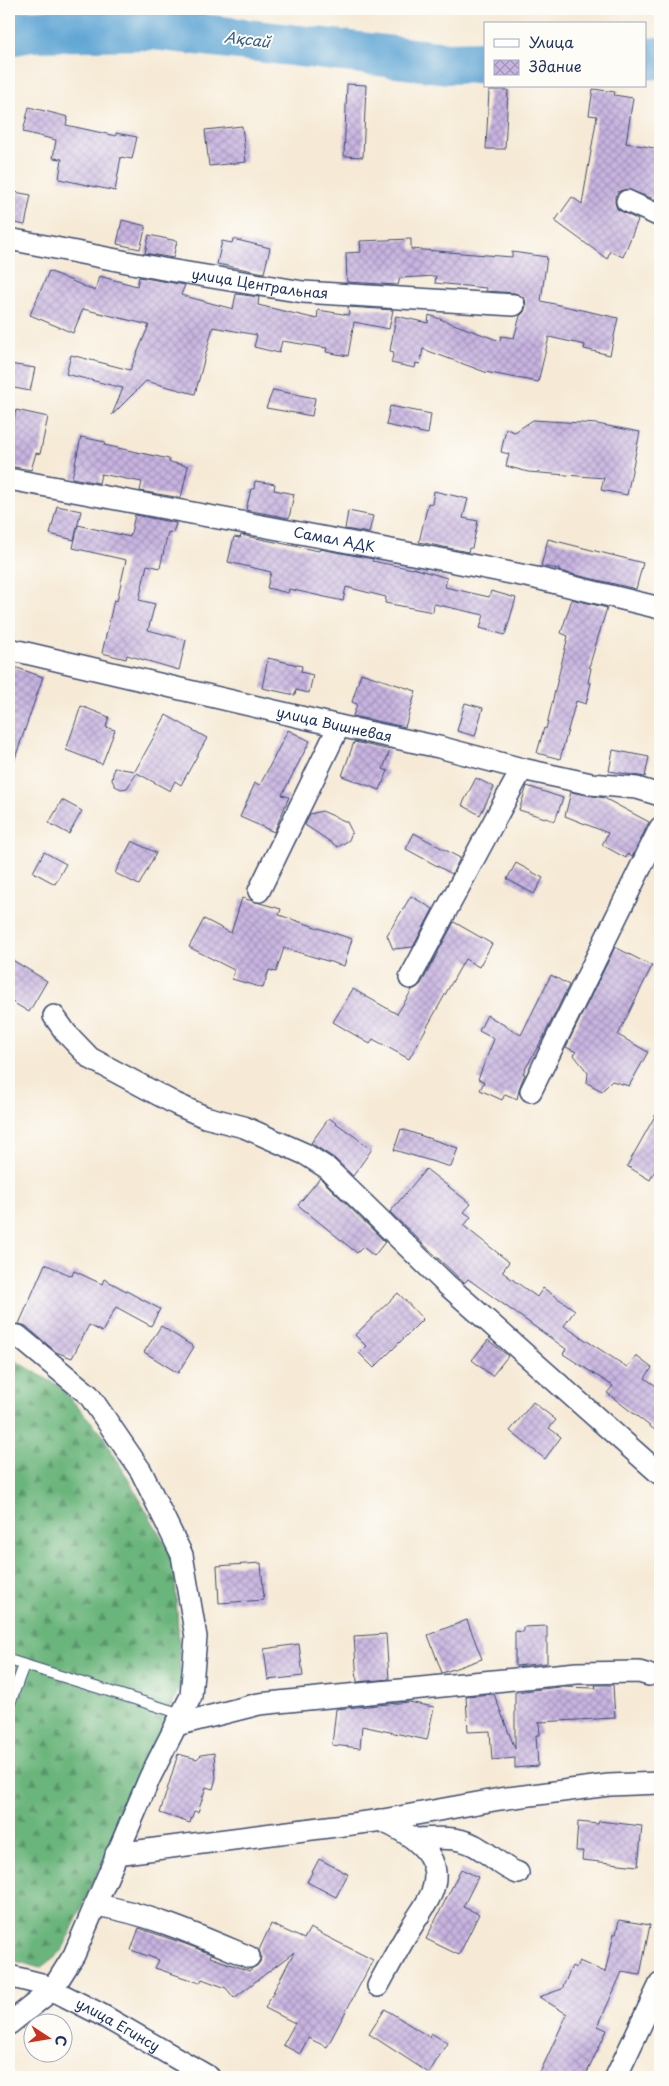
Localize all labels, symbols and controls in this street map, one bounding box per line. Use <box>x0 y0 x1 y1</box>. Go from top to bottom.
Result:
legend <box>484 22 646 88</box>
water label: Ақсай <box>223 24 273 53</box>
text: Улица <box>529 30 574 53</box>
text: Здание <box>529 54 582 77</box>
street label: улица Центральная <box>190 263 329 304</box>
street label: Самал АДК <box>292 521 377 557</box>
street label: улица Вишневая <box>275 701 394 747</box>
street label: улица Егинсу <box>72 1992 164 2056</box>
north arrow <box>22 2014 72 2064</box>
text: С <box>50 2033 73 2048</box>

